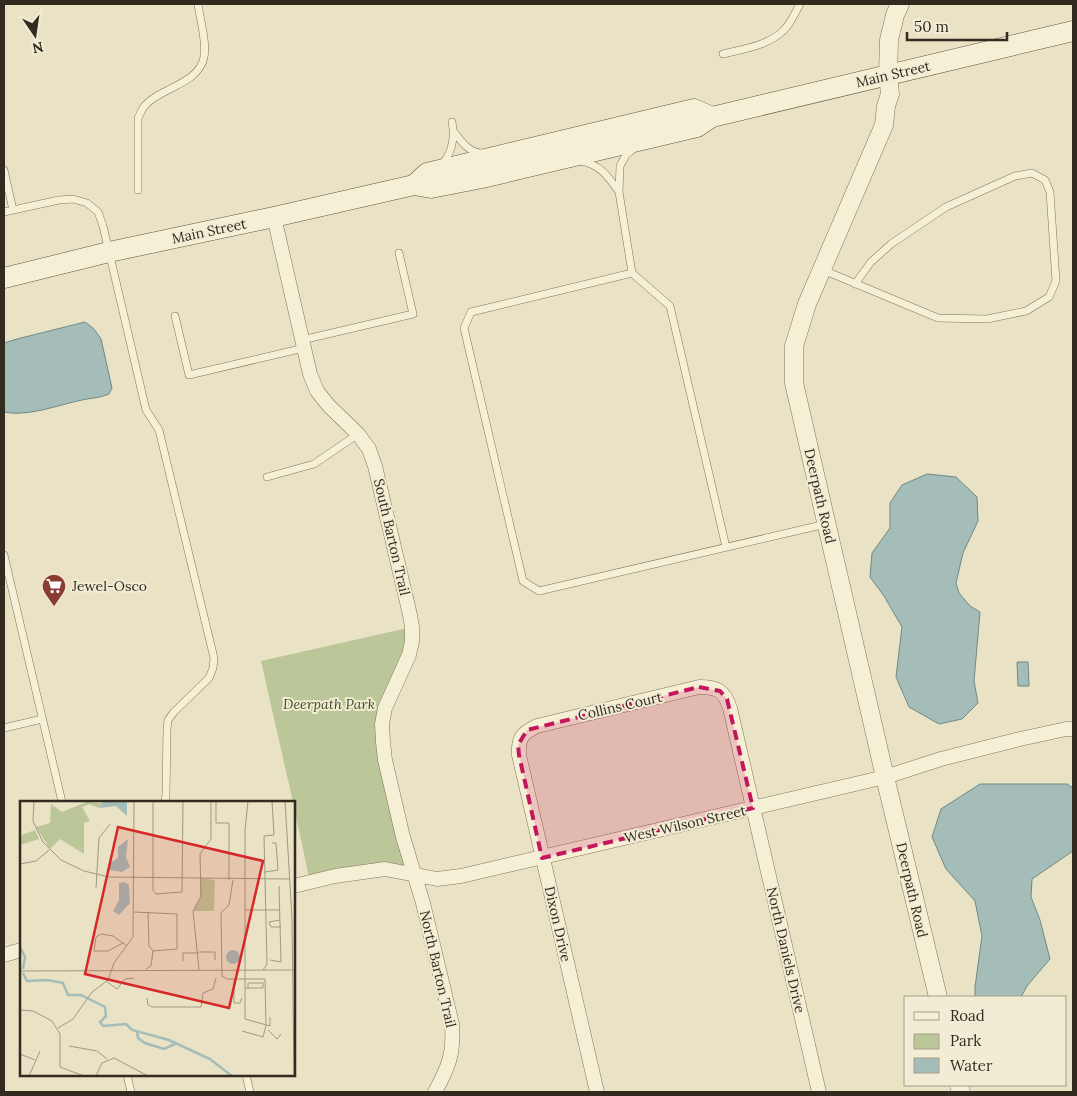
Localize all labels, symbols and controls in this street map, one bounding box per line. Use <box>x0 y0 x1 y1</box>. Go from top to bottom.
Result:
north arrow <box>10 10 60 60</box>
scale bar <box>907 10 1007 42</box>
text: 50 m <box>914 17 949 36</box>
text: N <box>30 38 45 58</box>
street label: Main Street <box>854 57 933 91</box>
street label: Main Street <box>170 214 249 248</box>
street label: Deerpath Road <box>800 447 840 545</box>
street label: South Barton Trail <box>370 477 414 597</box>
supermarket icon: Jewel-Osco <box>41 573 67 607</box>
place label: Jewel-Osco <box>71 577 147 595</box>
street label: Collins Court <box>576 687 665 724</box>
park label: Deerpath Park <box>283 695 375 713</box>
inset map <box>20 801 295 1076</box>
street label: West Wilson Street <box>622 801 748 847</box>
street label: Deerpath Road <box>892 841 932 939</box>
street label: Dixon Drive <box>541 884 576 964</box>
street label: North Daniels Drive <box>763 885 809 1015</box>
street label: North Barton Trail <box>416 909 460 1030</box>
legend <box>904 996 1067 1086</box>
text: Road <box>950 1006 985 1025</box>
text: Park <box>950 1031 981 1050</box>
text: Water <box>950 1056 993 1075</box>

